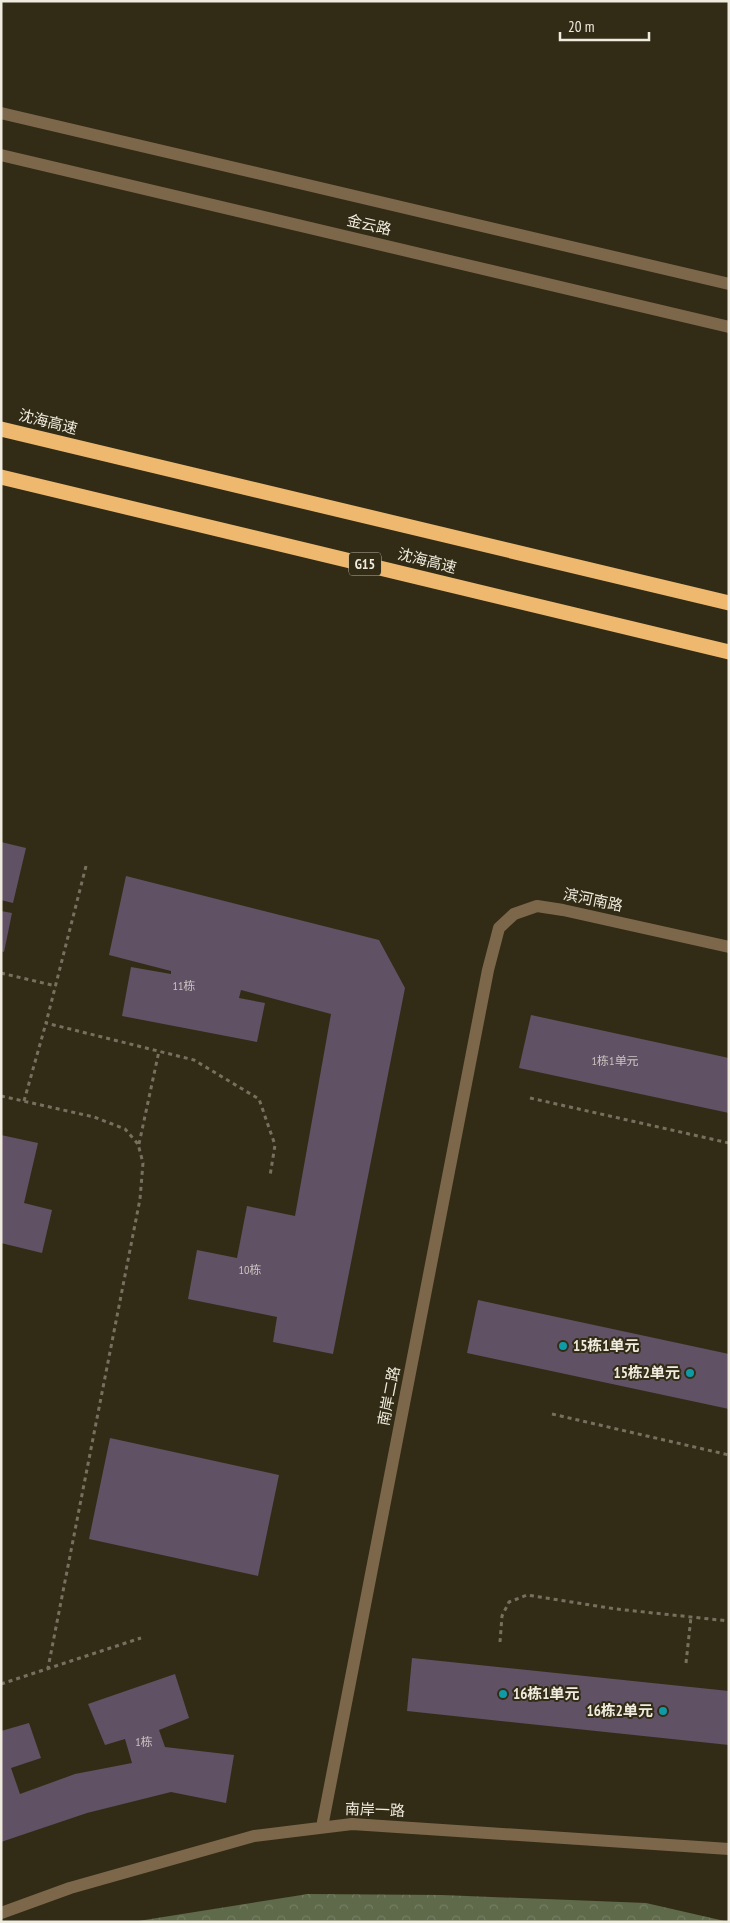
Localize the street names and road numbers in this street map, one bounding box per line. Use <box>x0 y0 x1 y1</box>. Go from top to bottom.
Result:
street label: 金云路 <box>345 210 393 239</box>
street label: 沈海高速 <box>17 405 80 438</box>
street label: 沈海高速 <box>396 544 459 577</box>
road number: G15 <box>349 552 381 576</box>
street label: 滨河南路 <box>562 884 624 915</box>
street label: 南岸二路 <box>373 1365 404 1427</box>
street label: 南岸一路 <box>345 1799 405 1820</box>

